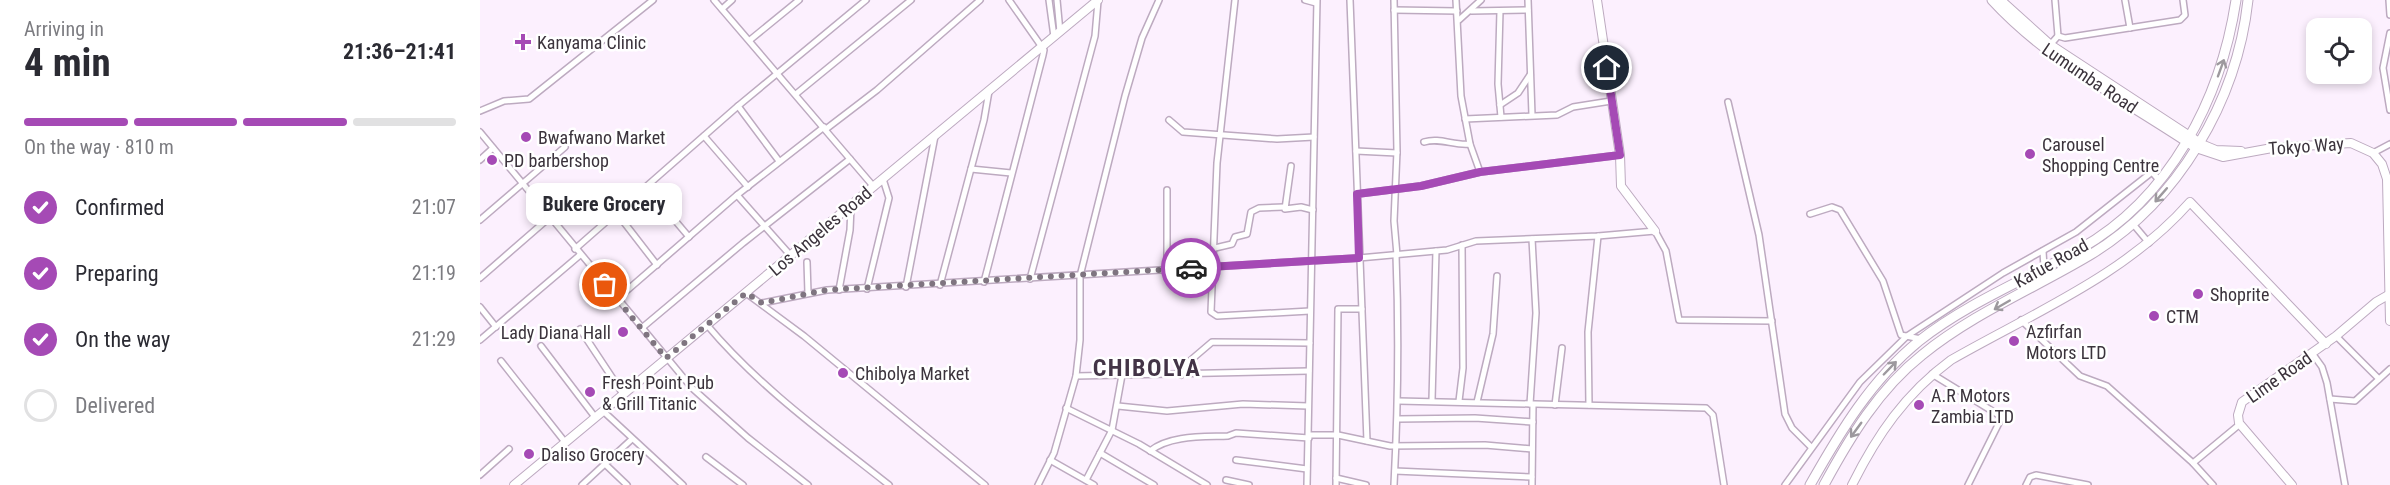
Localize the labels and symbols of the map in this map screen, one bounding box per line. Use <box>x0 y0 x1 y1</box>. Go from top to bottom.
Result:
place label: Kanyama Clinic <box>537 32 646 53</box>
marker: Kanyama Clinic <box>514 33 532 51</box>
street label: Lumumba Road <box>2038 38 2142 118</box>
pin <box>1581 42 1632 93</box>
one-way arrow <box>2216 60 2227 78</box>
place label: Bwafwano Market <box>538 127 665 148</box>
marker: Bwafwano Market <box>519 130 533 144</box>
street label: Tokyo Way <box>2268 133 2345 159</box>
place label: Carousel Shopping Centre <box>2042 134 2159 176</box>
marker: Carousel Shopping Centre <box>2023 147 2037 161</box>
place label: PD barbershop <box>504 150 609 171</box>
marker: PD barbershop <box>485 153 499 167</box>
street label: Los Angeles Road <box>764 182 876 280</box>
callout: Bukere Grocery <box>527 183 683 225</box>
one-way arrow <box>2154 187 2168 202</box>
street label: Kafue Road <box>2010 234 2092 292</box>
courier <box>1161 238 1221 298</box>
pin <box>579 259 630 310</box>
place label: Shoprite <box>2210 284 2269 305</box>
marker: Shoprite <box>2191 287 2205 301</box>
one-way arrow <box>1994 299 2011 311</box>
place label: CTM <box>2166 306 2199 327</box>
marker: CTM <box>2147 309 2161 323</box>
place label: Azfirfan Motors LTD <box>2026 321 2106 363</box>
place label: Lady Diana Hall <box>501 322 611 343</box>
marker: Lady Diana Hall <box>616 325 630 339</box>
marker: Azfirfan Motors LTD <box>2007 334 2021 348</box>
street label: Lime Road <box>2242 347 2316 407</box>
district label: CHIBOLYA <box>1093 354 1201 382</box>
one-way arrow <box>1883 361 1898 376</box>
place label: Chibolya Market <box>855 363 970 384</box>
marker: Chibolya Market <box>836 366 850 380</box>
place label: Fresh Point Pub & Grill Titanic <box>602 372 714 414</box>
marker: Fresh Point Pub & Grill Titanic <box>583 385 597 399</box>
place label: A.R Motors Zambia LTD <box>1931 385 2014 427</box>
marker: A.R Motors Zambia LTD <box>1912 398 1926 412</box>
one-way arrow <box>1850 422 1862 438</box>
place label: Daliso Grocery <box>541 444 645 465</box>
marker: Daliso Grocery <box>522 447 536 461</box>

